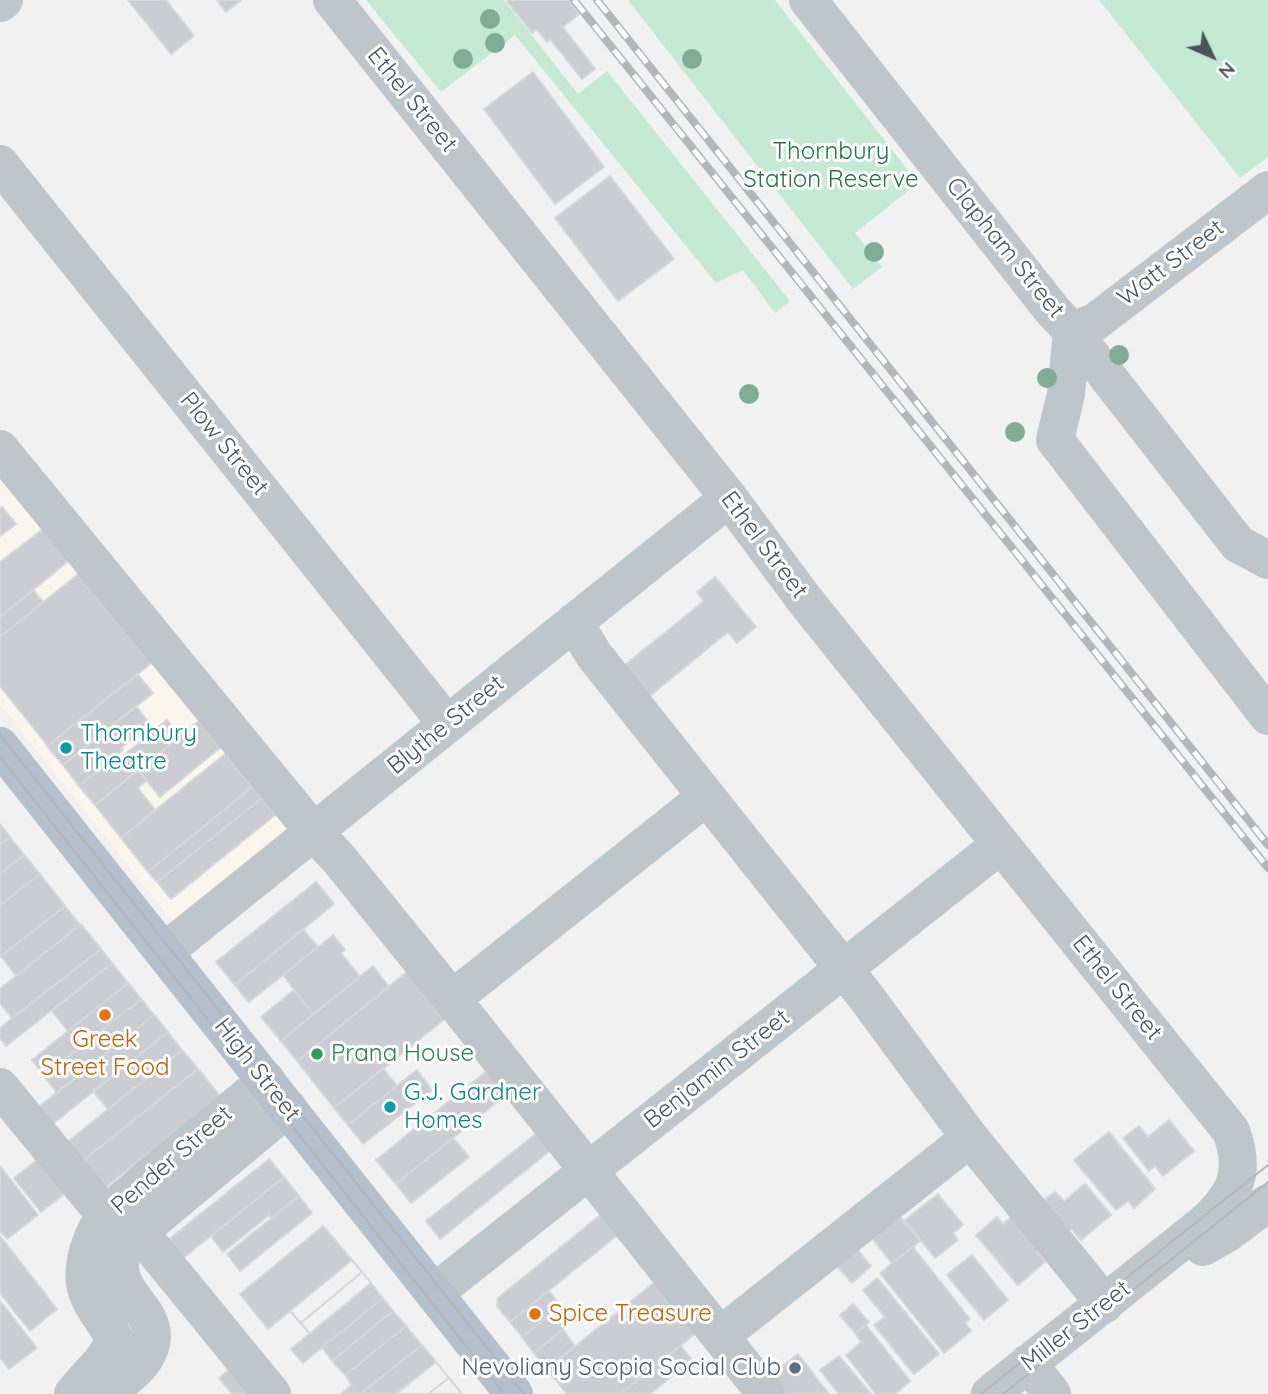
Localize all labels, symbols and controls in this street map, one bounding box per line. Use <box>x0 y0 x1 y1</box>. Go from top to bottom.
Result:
north arrow <box>1177 21 1247 91</box>
street label: Ethel Street <box>361 42 463 158</box>
text: N <box>1214 57 1241 84</box>
park label: Thornbury Station Reserve <box>743 138 919 194</box>
street label: Clapham Street <box>940 172 1070 324</box>
street label: Watt Street <box>1112 214 1230 312</box>
street label: Plow Street <box>174 387 274 501</box>
street label: Ethel Street <box>714 486 814 604</box>
street label: Blythe Street <box>382 669 510 781</box>
place label: Thornbury Theatre <box>80 720 197 776</box>
marker: Thornbury Theatre <box>58 740 74 756</box>
street label: Ethel Street <box>1066 930 1168 1046</box>
street label: Benjamin Street <box>638 1003 796 1135</box>
marker: Greek Street Food <box>97 1007 113 1023</box>
street label: High Street <box>208 1013 306 1127</box>
place label: Greek Street Food <box>41 1026 169 1082</box>
place label: Prana House <box>331 1040 474 1068</box>
marker: Prana House <box>309 1046 325 1062</box>
place label: G.J. Gardner Homes <box>404 1079 541 1135</box>
marker: G.J. Gardner Homes <box>382 1099 398 1115</box>
street label: Pender Street <box>106 1100 238 1220</box>
street label: Miller Street <box>1016 1274 1136 1378</box>
place label: Spice Treasure <box>549 1300 712 1328</box>
marker: Spice Treasure <box>527 1306 543 1322</box>
place label: Nevoliany Scopia Social Club <box>461 1354 781 1382</box>
marker: Nevoliany Scopia Social Club <box>787 1360 803 1376</box>

